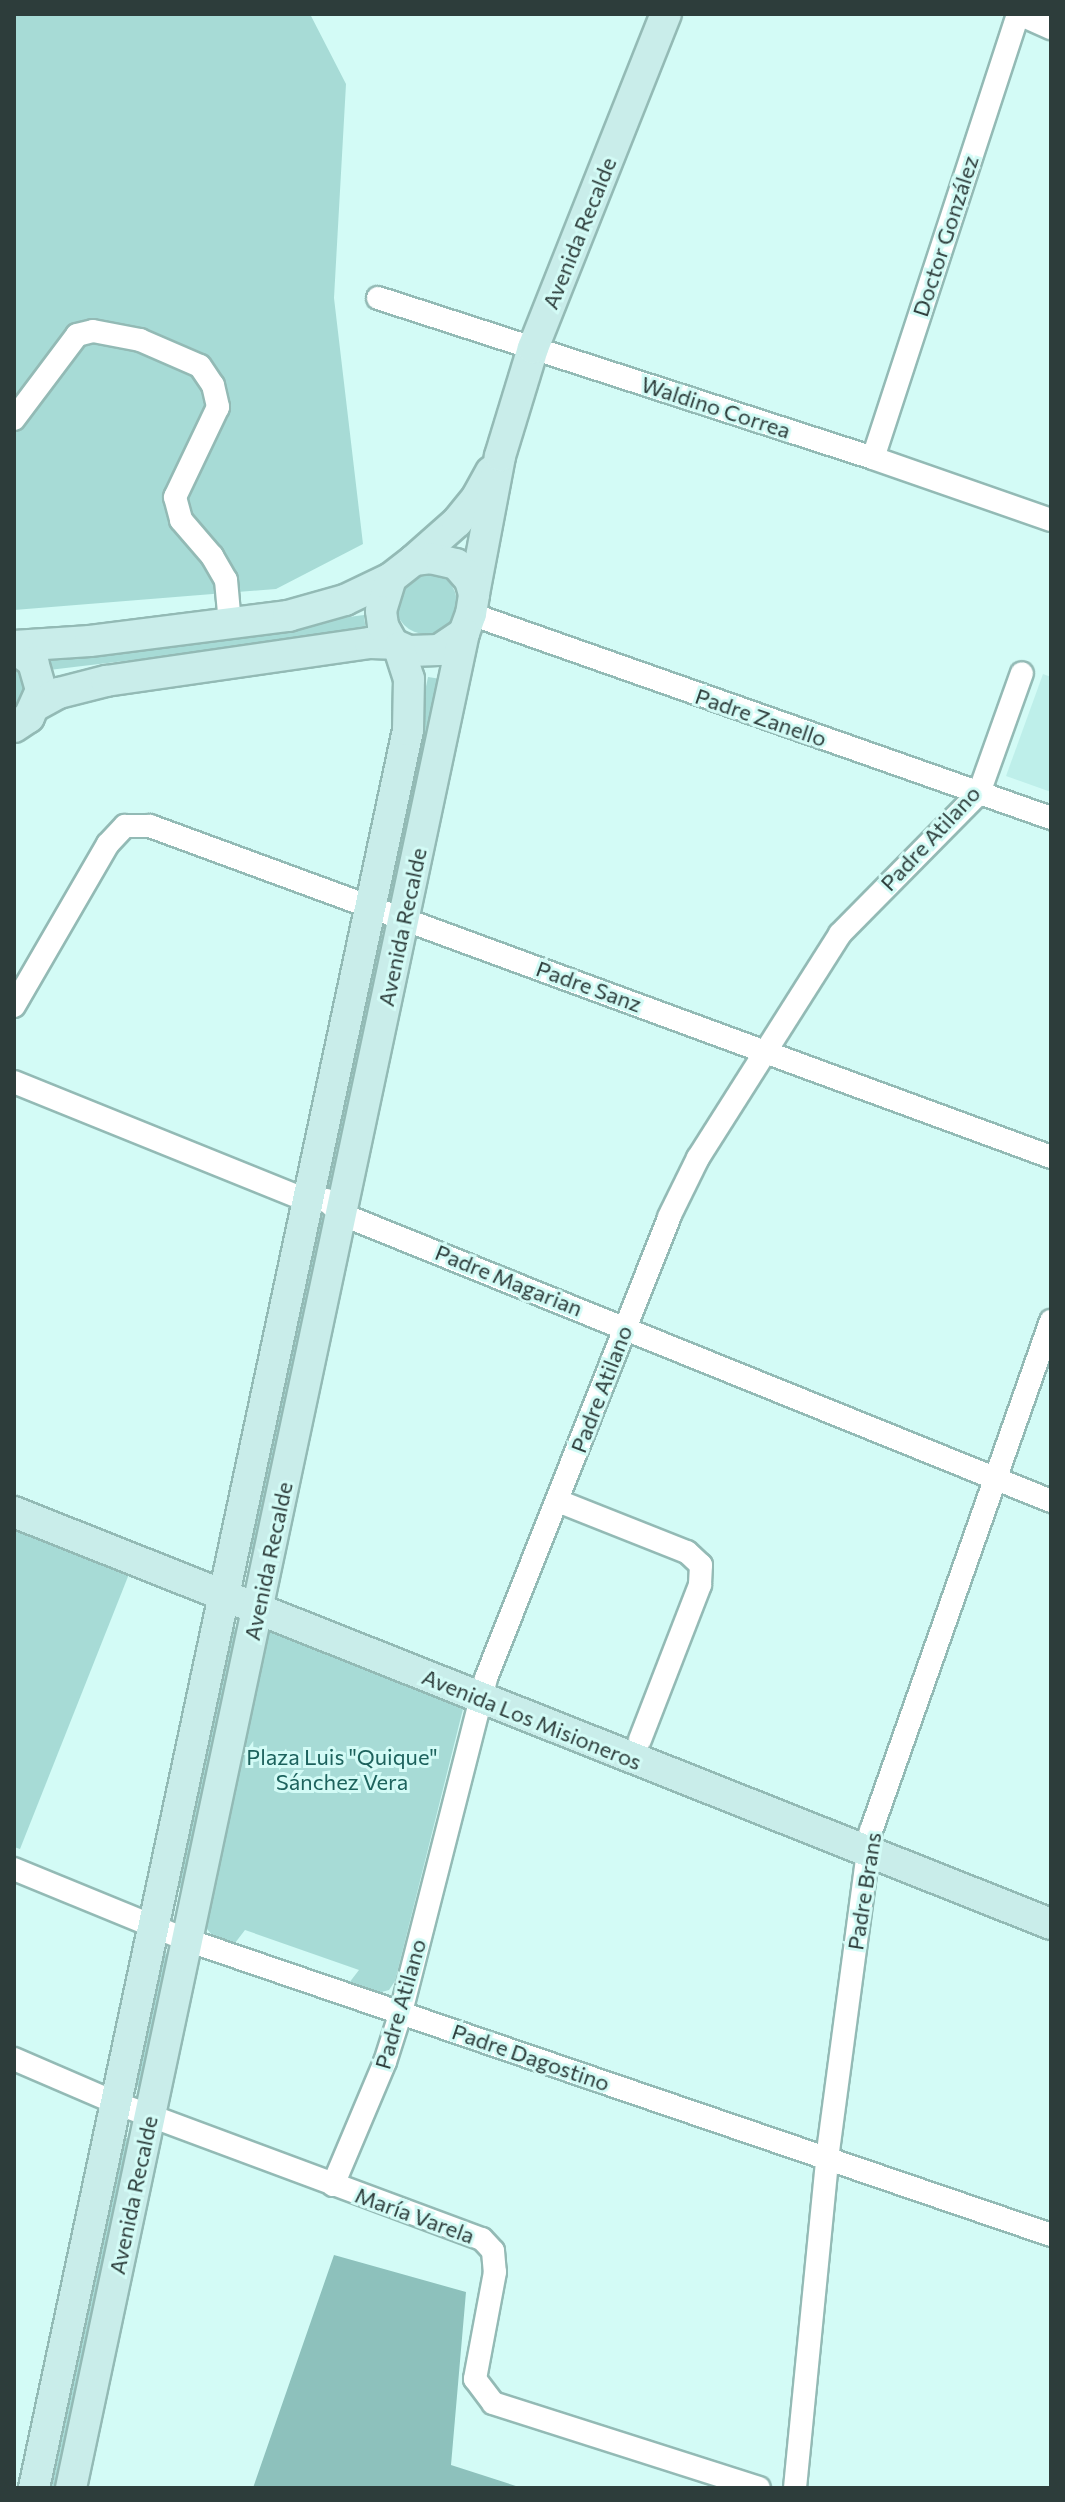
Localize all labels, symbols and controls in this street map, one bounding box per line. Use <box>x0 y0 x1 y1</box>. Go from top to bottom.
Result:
street label: Doctor González <box>907 152 983 320</box>
street label: Avenida Recalde <box>537 153 621 313</box>
street label: Waldino Correa <box>638 370 794 444</box>
street label: Padre Zanello <box>692 682 830 752</box>
street label: Padre Atilano <box>875 780 985 896</box>
street label: Avenida Recalde <box>372 845 432 1009</box>
street label: Padre Sanz <box>533 955 645 1017</box>
street label: Padre Magarian <box>432 1238 586 1322</box>
street label: Padre Atilano <box>565 1322 637 1456</box>
street label: Avenida Recalde <box>238 1479 298 1643</box>
street label: Avenida Los Misioneros <box>418 1663 646 1775</box>
park label: Plaza Luis "Quique" Sánchez Vera <box>246 1743 438 1794</box>
street label: Padre Brans <box>842 1830 886 1952</box>
street label: Padre Atilano <box>369 1936 431 2072</box>
street label: Padre Dagostino <box>449 2018 613 2096</box>
street label: Avenida Recalde <box>103 2113 163 2277</box>
street label: María Varela <box>352 2181 478 2249</box>

